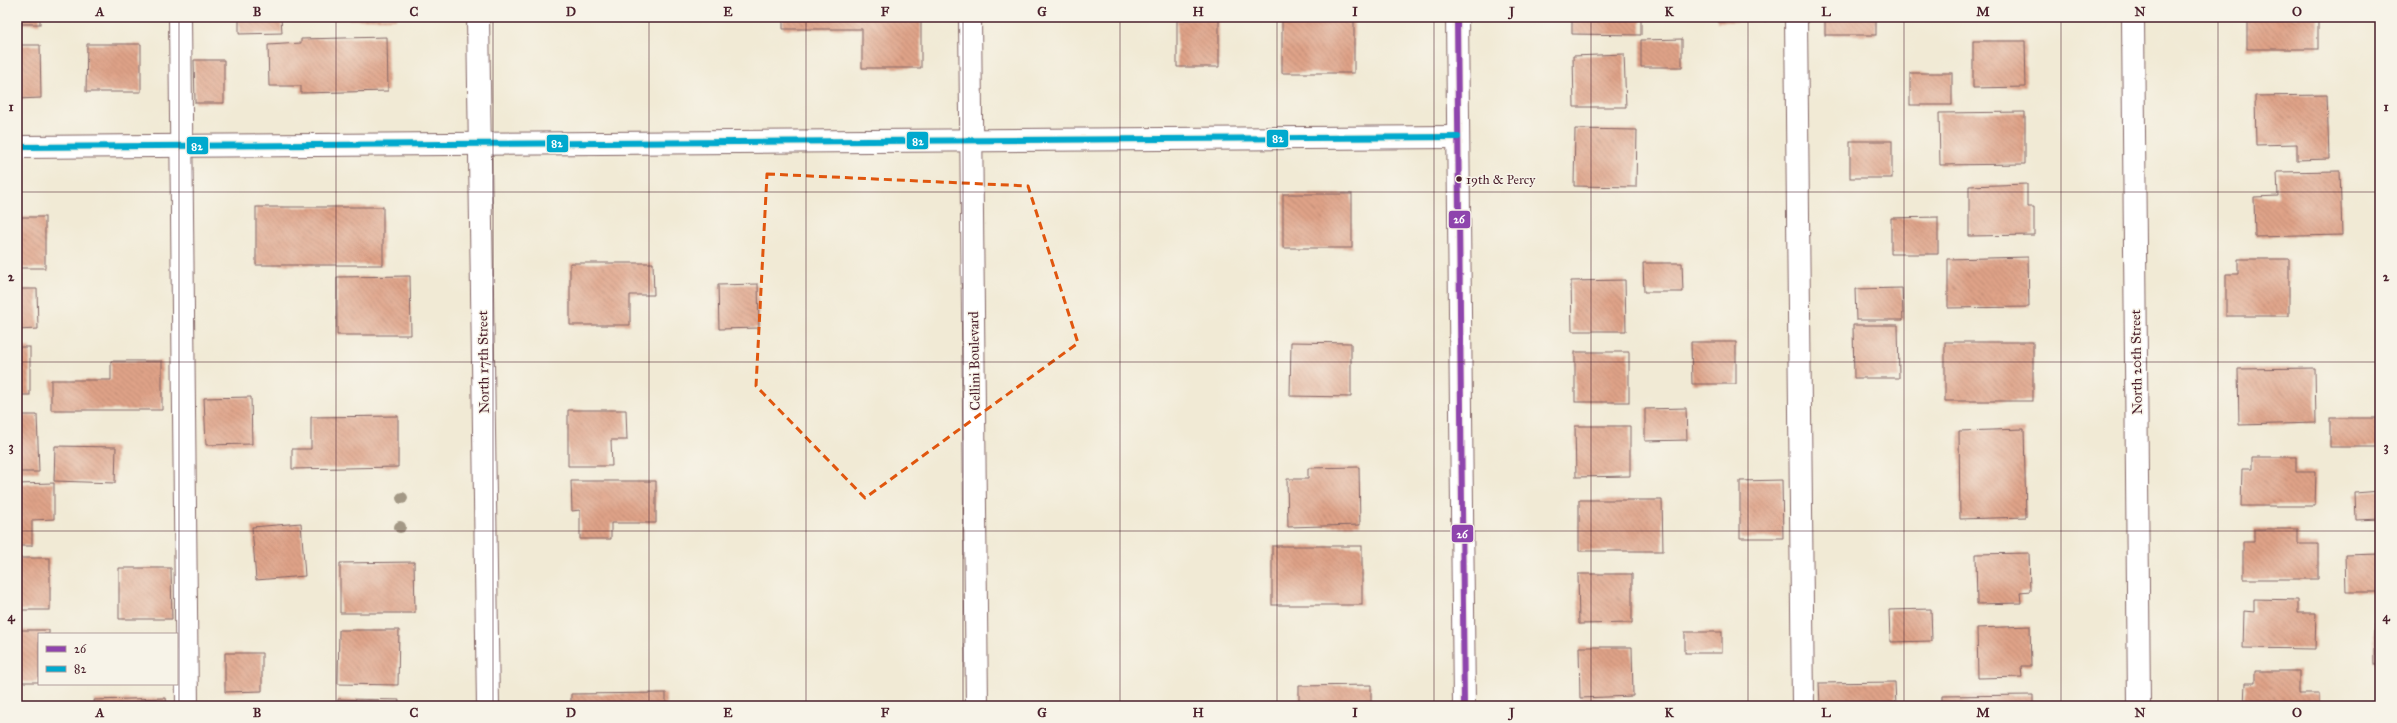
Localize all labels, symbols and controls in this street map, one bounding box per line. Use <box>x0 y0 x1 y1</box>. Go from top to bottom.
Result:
text: A <box>95 4 105 20</box>
text: B <box>253 4 262 20</box>
text: C <box>410 4 419 20</box>
text: D <box>566 4 576 20</box>
text: E <box>723 4 733 20</box>
text: F <box>881 4 890 20</box>
text: G <box>1037 4 1047 20</box>
text: H <box>1192 4 1204 20</box>
text: I <box>1352 4 1358 20</box>
text: J <box>1507 4 1515 20</box>
text: K <box>1664 4 1674 20</box>
text: L <box>1821 4 1831 20</box>
text: M <box>1976 4 1990 20</box>
text: N <box>2134 4 2146 20</box>
text: O <box>2292 4 2302 20</box>
text: 1 <box>8 99 14 115</box>
text: 1 <box>2383 99 2389 115</box>
line badge: 82 <box>1266 129 1289 148</box>
line badge: 82 <box>906 131 929 150</box>
text: 82 <box>1272 132 1284 145</box>
line badge: 82 <box>546 134 569 153</box>
text: 82 <box>912 135 924 148</box>
line badge: 82 <box>186 136 209 155</box>
text: 82 <box>551 137 563 150</box>
text: 82 <box>191 140 203 153</box>
place label: 19th & Percy <box>1466 172 1536 188</box>
marker: 19th & Percy <box>1454 174 1464 184</box>
line badge: 26 <box>1448 210 1471 229</box>
text: 26 <box>1453 213 1466 226</box>
text: 2 <box>8 269 15 285</box>
text: 2 <box>2383 269 2390 285</box>
street label: North 20th Street <box>2127 309 2146 415</box>
street label: North 17th Street <box>474 310 493 414</box>
street label: Cellini Boulevard <box>965 311 984 411</box>
text: 3 <box>8 439 14 455</box>
text: 3 <box>2383 439 2389 455</box>
line badge: 26 <box>1451 524 1474 543</box>
text: 26 <box>1456 528 1469 541</box>
text: 4 <box>7 609 15 625</box>
text: 4 <box>2382 609 2390 625</box>
legend <box>38 633 178 685</box>
text: 26 <box>74 642 87 656</box>
text: 82 <box>74 662 86 676</box>
text: A <box>95 705 105 721</box>
text: B <box>253 705 262 721</box>
text: C <box>410 705 419 721</box>
text: D <box>566 705 576 721</box>
text: E <box>723 705 733 721</box>
text: F <box>881 705 890 721</box>
text: G <box>1037 705 1047 721</box>
text: H <box>1192 705 1204 721</box>
text: I <box>1352 705 1358 721</box>
text: J <box>1507 705 1515 721</box>
text: K <box>1664 705 1674 721</box>
text: L <box>1821 705 1831 721</box>
text: M <box>1976 705 1990 721</box>
text: N <box>2134 705 2146 721</box>
text: O <box>2292 705 2302 721</box>

